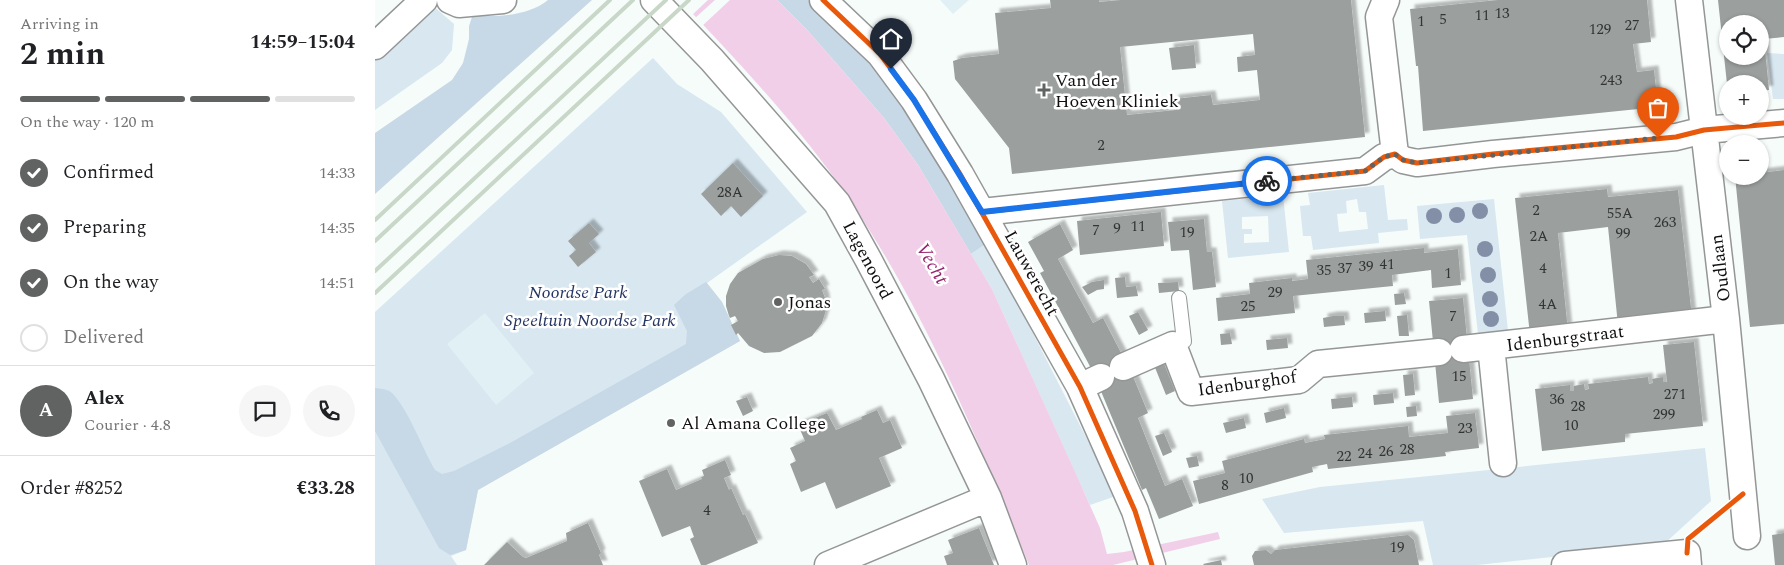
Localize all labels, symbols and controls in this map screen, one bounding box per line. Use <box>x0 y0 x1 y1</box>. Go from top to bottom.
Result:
house number: 13 <box>1494 2 1510 25</box>
house number: 11 <box>1474 4 1490 27</box>
house number: 5 <box>1439 8 1447 31</box>
house number: 1 <box>1417 10 1425 33</box>
text: Arriving in <box>20 12 99 36</box>
house number: 27 <box>1624 14 1640 37</box>
map controls <box>1719 15 1769 185</box>
button: locate <box>1719 15 1769 65</box>
pin <box>870 18 912 69</box>
house number: 129 <box>1589 18 1611 41</box>
icon: home <box>877 25 905 53</box>
text: 14:59–15:04 <box>250 28 355 57</box>
text: 2 min <box>20 30 105 79</box>
place label: Van der Hoeven Kliniek <box>1055 67 1179 115</box>
house number: 243 <box>1600 69 1623 92</box>
button: + <box>1719 75 1769 125</box>
marker: Van der Hoeven Kliniek <box>1037 83 1051 97</box>
pin <box>1637 87 1679 138</box>
icon: bag <box>1644 94 1672 122</box>
text: On the way · 120 m <box>20 110 154 134</box>
house number: 2 <box>1097 134 1105 157</box>
button: − <box>1719 135 1769 185</box>
courier <box>1242 156 1292 206</box>
text: Confirmed <box>63 158 154 187</box>
icon: check <box>20 159 48 187</box>
text: 14:33 <box>319 161 355 185</box>
icon: bike <box>1253 167 1281 195</box>
house number: 28A <box>717 181 743 204</box>
house number: 2 <box>1532 199 1540 222</box>
house number: 55A <box>1607 202 1633 225</box>
house number: 263 <box>1654 211 1677 234</box>
text: Preparing <box>63 213 147 242</box>
icon: check <box>20 214 48 242</box>
house number: 11 <box>1130 215 1146 238</box>
text: 14:35 <box>319 216 355 240</box>
street label: Lagenoord <box>836 216 900 304</box>
house number: 9 <box>1113 217 1121 240</box>
house number: 7 <box>1092 219 1100 242</box>
house number: 19 <box>1179 221 1195 244</box>
house number: 99 <box>1615 222 1631 245</box>
house number: 2A <box>1530 225 1548 248</box>
street label: Lauwerecht <box>997 226 1066 321</box>
street label: Oudlaan <box>1703 233 1738 303</box>
water label: Vecht <box>908 237 956 291</box>
house number: 41 <box>1379 253 1395 276</box>
house number: 39 <box>1358 255 1374 278</box>
house number: 37 <box>1337 257 1353 280</box>
house number: 4 <box>1539 257 1547 280</box>
house number: 35 <box>1316 259 1332 282</box>
house number: 1 <box>1444 262 1452 285</box>
text: On the way <box>63 268 159 297</box>
icon: check <box>20 269 48 297</box>
text: 14:51 <box>319 271 355 295</box>
park label: Noordse Park <box>528 279 628 306</box>
house number: 29 <box>1267 281 1283 304</box>
place label: Jonas <box>788 289 831 316</box>
house number: 4A <box>1539 293 1557 316</box>
house number: 25 <box>1240 295 1256 318</box>
marker: Jonas <box>772 296 784 308</box>
house number: 7 <box>1449 305 1457 328</box>
park label: Speeltuin Noordse Park <box>504 307 676 334</box>
street label: Idenburgstraat <box>1505 318 1626 359</box>
text: Delivered <box>63 323 144 352</box>
street label: Idenburghof <box>1196 363 1300 404</box>
house number: 15 <box>1451 365 1467 388</box>
house number: 271 <box>1664 383 1686 406</box>
text: Alex <box>84 384 125 413</box>
button: chat <box>239 385 291 437</box>
button: phone <box>303 385 355 437</box>
house number: 36 <box>1549 388 1565 411</box>
house number: 28 <box>1570 395 1586 418</box>
text: A <box>39 396 53 425</box>
house number: 299 <box>1653 403 1675 426</box>
place label: Al Amana College <box>681 410 826 437</box>
text: Courier · 4.8 <box>84 413 171 437</box>
house number: 10 <box>1563 414 1579 437</box>
marker: Al Amana College <box>665 417 677 429</box>
house number: 23 <box>1457 417 1473 440</box>
house number: 28 <box>1399 438 1415 461</box>
house number: 26 <box>1378 440 1394 463</box>
house number: 24 <box>1357 442 1373 465</box>
house number: 22 <box>1336 445 1352 468</box>
house number: 10 <box>1238 467 1254 490</box>
text: Order #8252 <box>20 474 123 503</box>
text: €33.28 <box>297 474 355 503</box>
house number: 8 <box>1221 474 1229 497</box>
house number: 4 <box>703 499 711 522</box>
house number: 19 <box>1389 536 1405 559</box>

